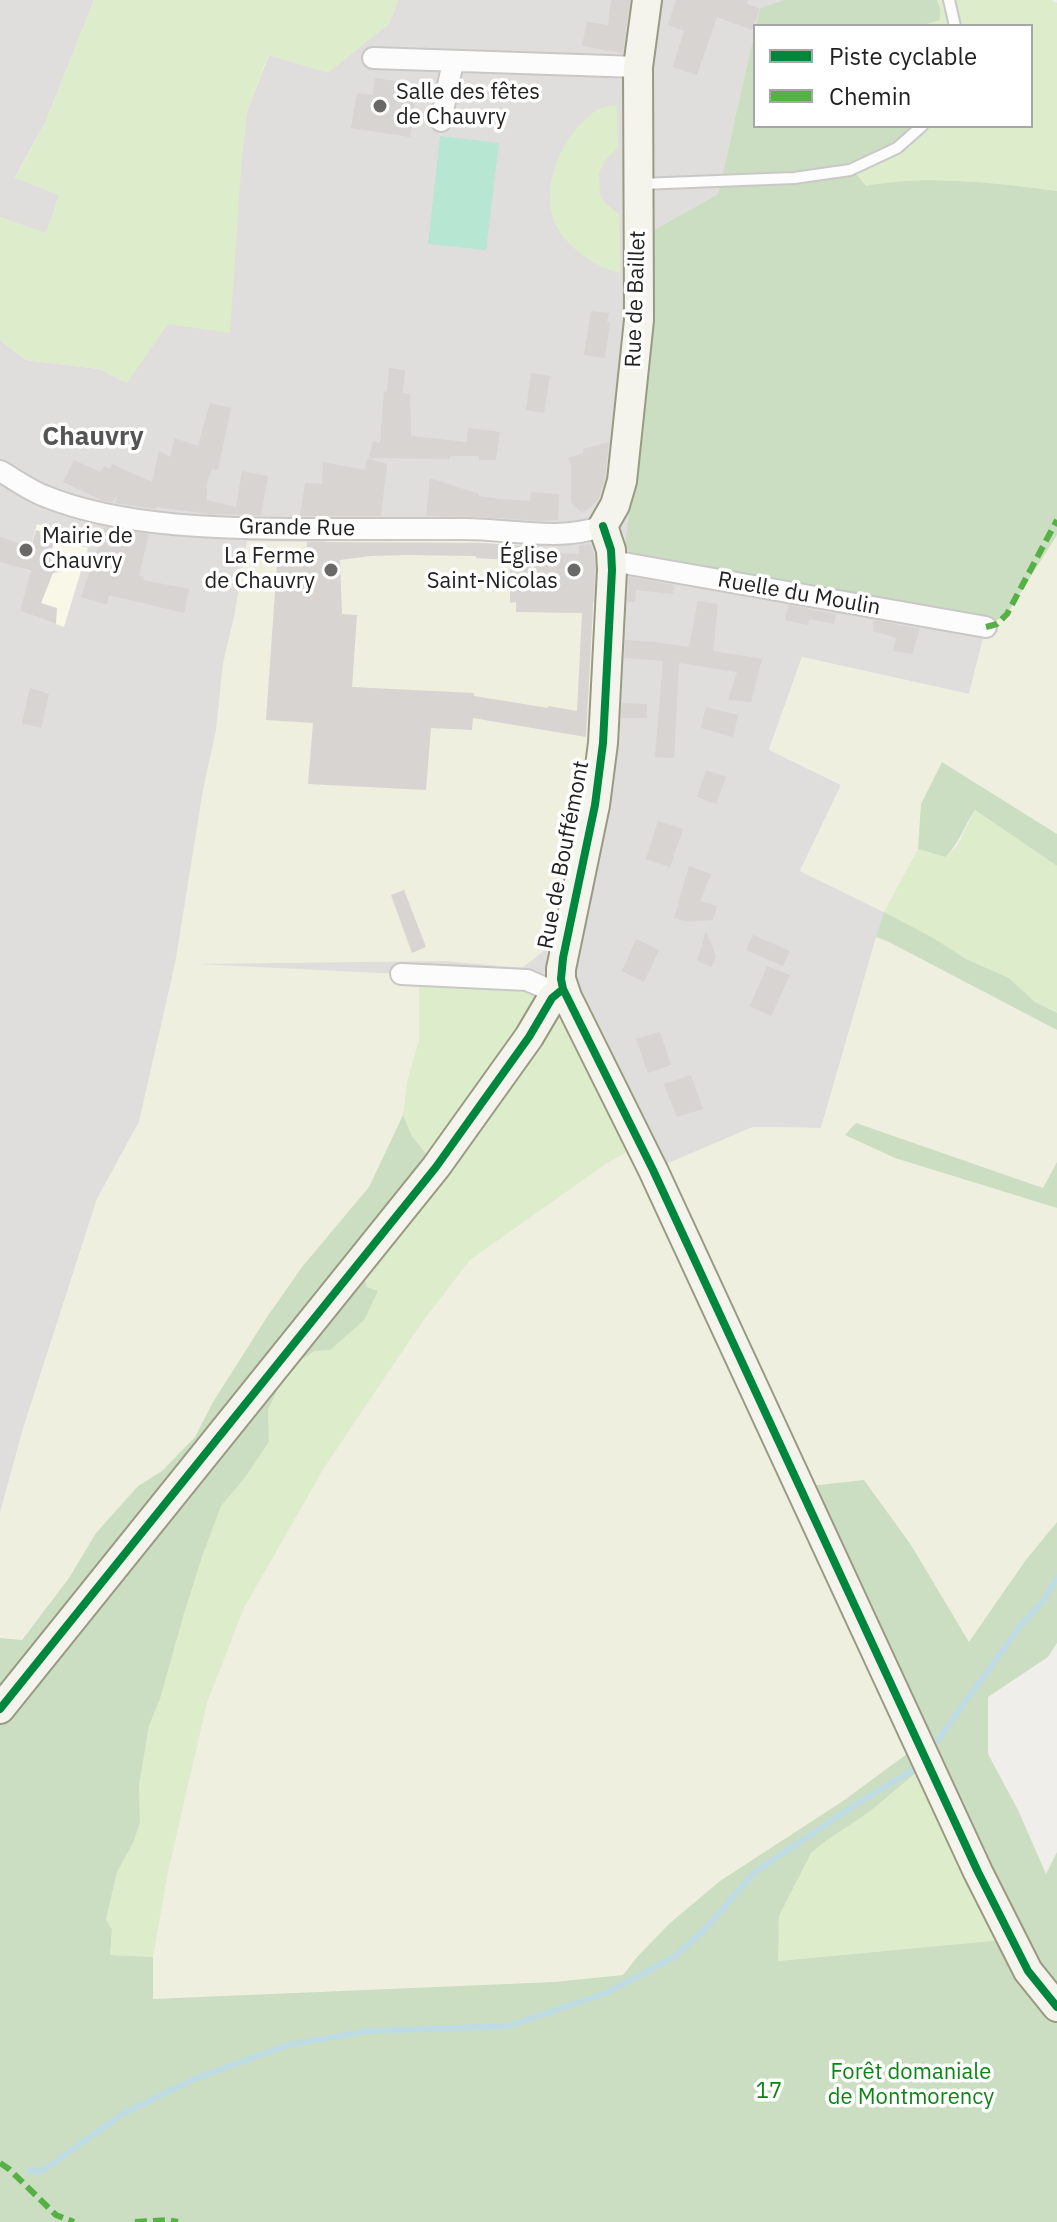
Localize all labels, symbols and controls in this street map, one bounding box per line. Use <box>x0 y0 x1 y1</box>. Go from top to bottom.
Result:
legend <box>753 24 1033 128</box>
text: Piste cyclable <box>829 40 977 72</box>
place label: Salle des fêtes de Chauvry <box>396 80 540 132</box>
text: Chemin <box>829 80 911 112</box>
marker: Salle des fêtes de Chauvry <box>371 97 389 115</box>
street label: Rue de Baillet <box>620 230 652 368</box>
district label: Chauvry <box>42 421 144 453</box>
street label: Grande Rue <box>239 514 355 542</box>
place label: Mairie de Chauvry <box>42 524 133 576</box>
marker: Mairie de Chauvry <box>17 541 35 559</box>
place label: La Ferme de Chauvry <box>204 544 315 596</box>
place label: Église Saint-Nicolas <box>427 544 558 596</box>
marker: La Ferme de Chauvry <box>322 561 340 579</box>
marker: Église Saint-Nicolas <box>565 561 583 579</box>
street label: Ruelle du Moulin <box>716 567 882 621</box>
street label: Rue de Bouffémont <box>533 759 595 951</box>
park label: Forêt domaniale de Montmorency <box>828 2060 994 2112</box>
park label: 17 <box>756 2079 782 2105</box>

